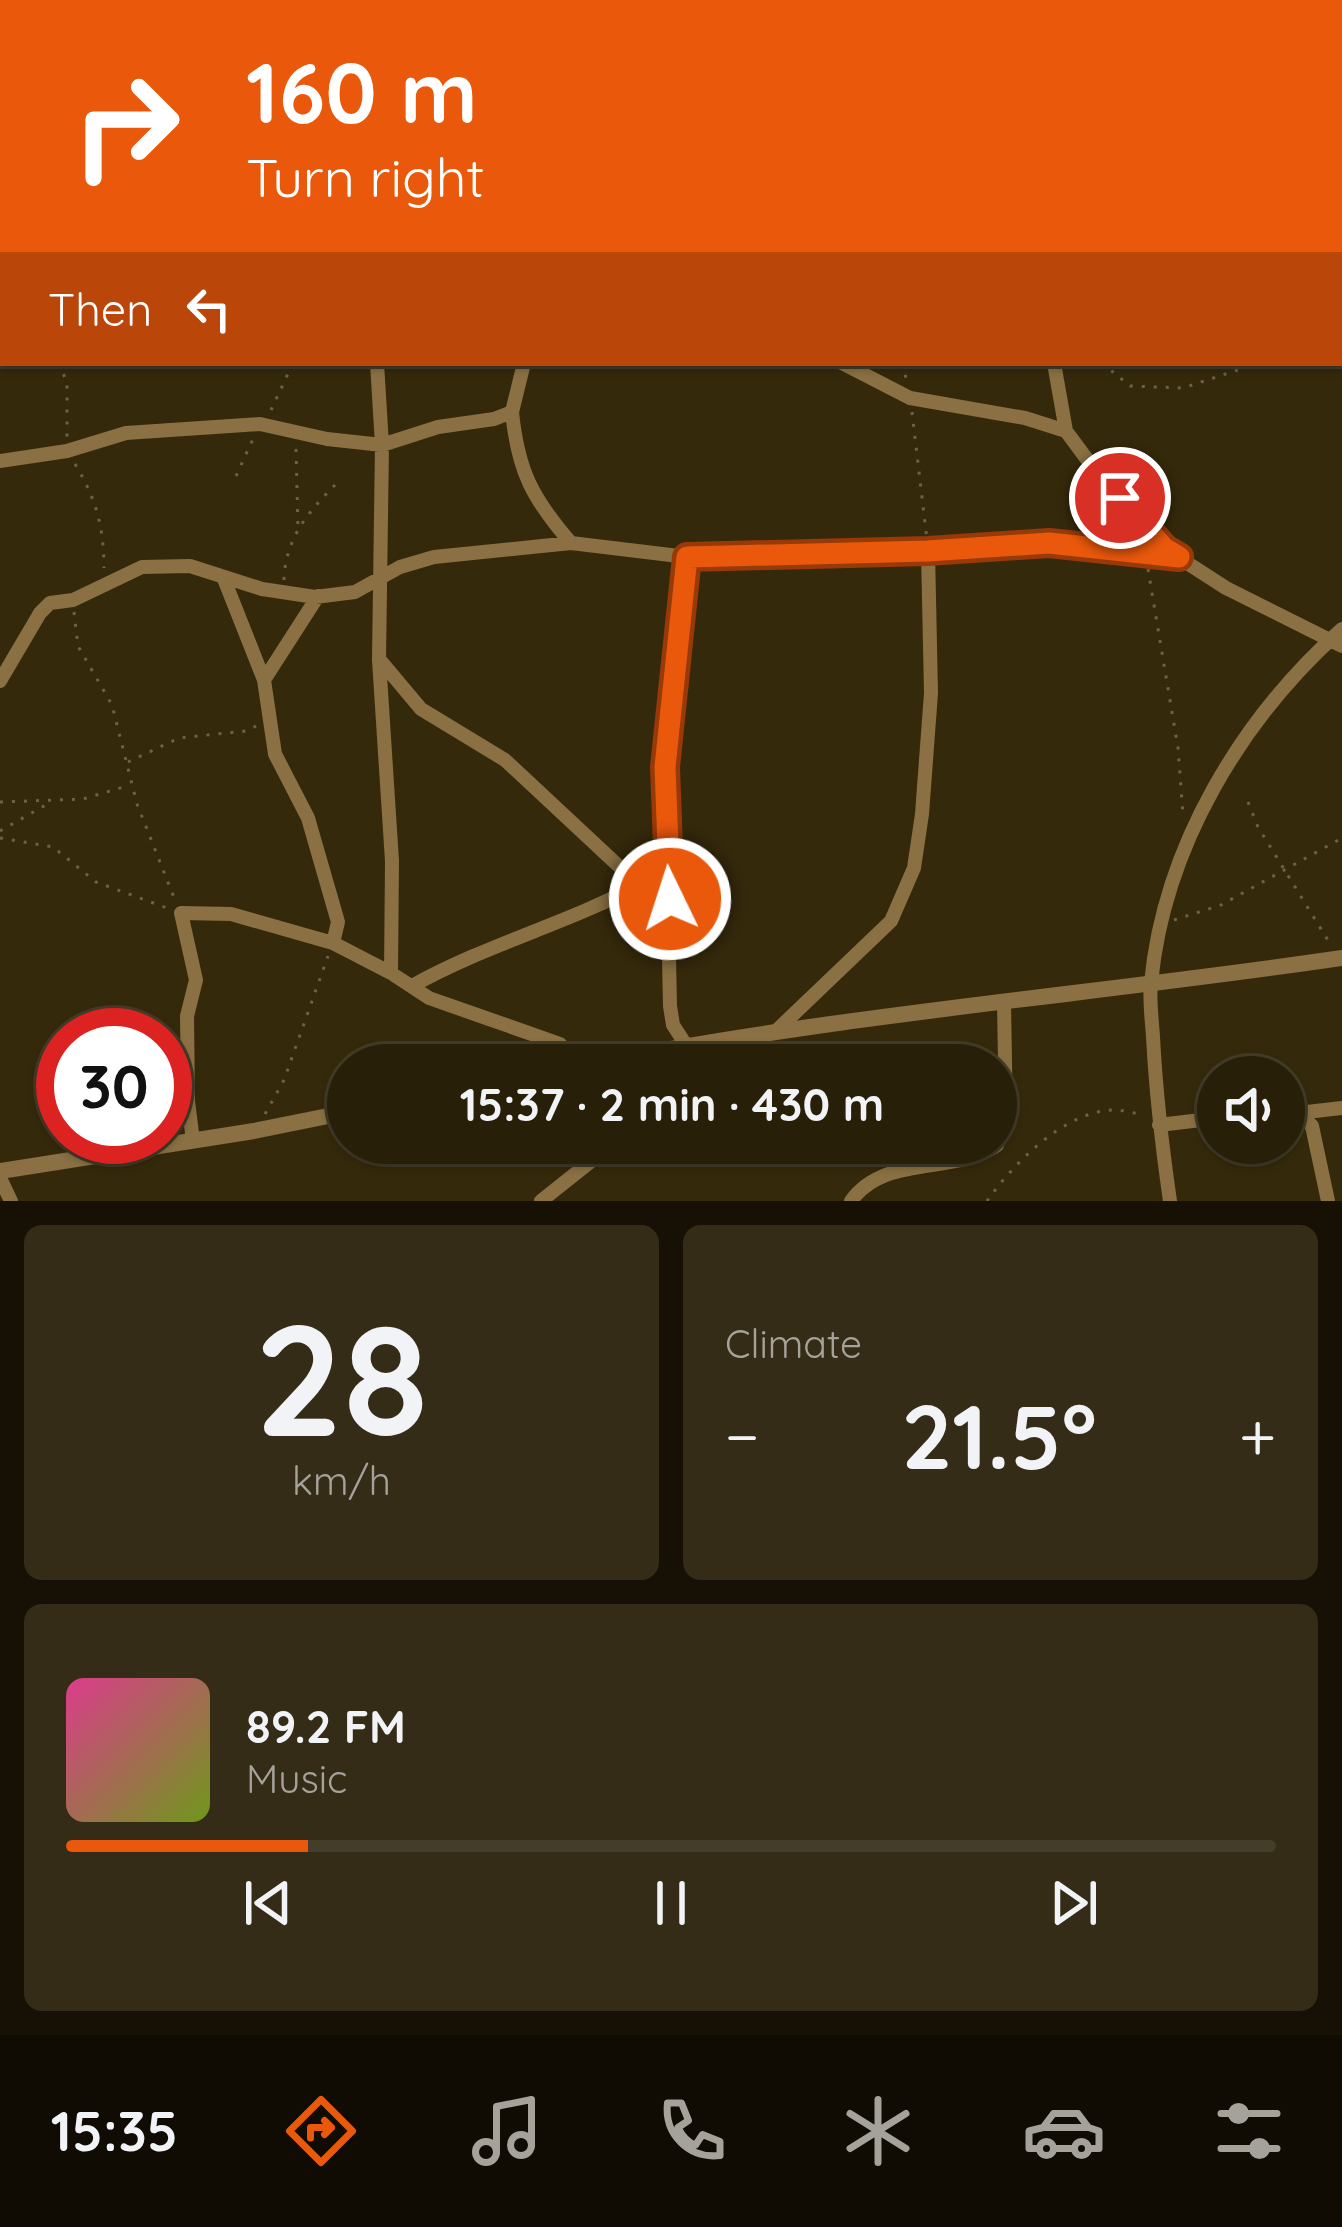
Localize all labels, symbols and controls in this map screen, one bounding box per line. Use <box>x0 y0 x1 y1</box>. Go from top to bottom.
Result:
text: 160 m <box>246 39 478 144</box>
icon: right <box>48 48 204 204</box>
text: Turn right <box>246 143 485 211</box>
icon: left <box>176 276 242 342</box>
text: Then <box>48 281 152 337</box>
pin <box>1069 447 1171 549</box>
icon: arrive <box>1087 465 1153 531</box>
position arrow <box>607 836 733 962</box>
speed limit sign: 30 <box>36 1008 192 1164</box>
map controls <box>1197 1056 1305 1164</box>
button: sound <box>1197 1056 1305 1164</box>
text: 15:37 · 2 min · 430 m <box>460 1076 884 1132</box>
text: 28 <box>254 1280 429 1475</box>
text: Climate <box>725 1319 862 1368</box>
text: 21.5° <box>901 1379 1097 1492</box>
text: − <box>725 1394 759 1477</box>
text: + <box>1239 1394 1276 1477</box>
text: km/h <box>292 1456 391 1505</box>
text: 89.2 FM <box>246 1698 406 1754</box>
text: Music <box>246 1754 347 1803</box>
icon: previous <box>235 1870 301 1936</box>
icon: pause <box>638 1870 704 1936</box>
icon: next <box>1041 1870 1107 1936</box>
icon: directions <box>279 2089 363 2173</box>
icon: music <box>465 2089 549 2173</box>
icon: phone <box>650 2089 734 2173</box>
icon: climate <box>836 2089 920 2173</box>
icon: car <box>1022 2089 1106 2173</box>
icon: filters <box>1207 2089 1291 2173</box>
text: 15:35 <box>51 2097 178 2165</box>

